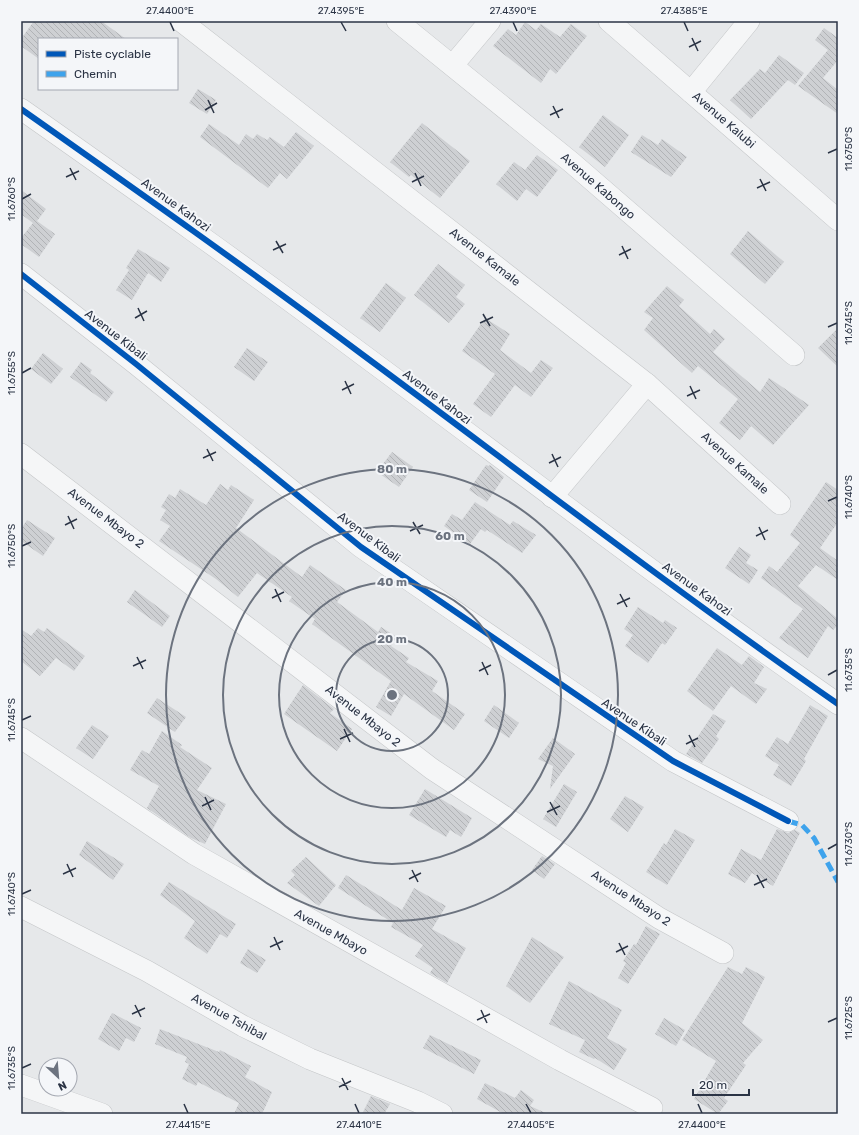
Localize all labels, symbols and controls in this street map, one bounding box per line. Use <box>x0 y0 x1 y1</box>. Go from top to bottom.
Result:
text: 27.4400°E <box>146 5 194 17</box>
text: 27.4395°E <box>318 5 364 17</box>
text: 27.4390°E <box>489 5 537 17</box>
text: 27.4385°E <box>660 5 708 17</box>
legend <box>38 38 178 90</box>
text: Piste cyclable <box>74 47 151 61</box>
text: Chemin <box>74 67 117 81</box>
street label: Avenue Kalubi <box>690 89 758 151</box>
text: 11.6750°S <box>843 127 855 171</box>
street label: Avenue Kabongo <box>558 150 638 222</box>
street label: Avenue Kahozi <box>139 175 213 235</box>
text: 11.6760°S <box>6 177 18 221</box>
street label: Avenue Kamale <box>447 225 523 289</box>
text: 11.6745°S <box>843 301 855 345</box>
street label: Avenue Kibali <box>82 306 150 364</box>
text: 11.6755°S <box>6 351 18 395</box>
street label: Avenue Kahozi <box>400 367 474 427</box>
street label: Avenue Kamale <box>698 429 772 497</box>
text: 80 m <box>377 462 407 476</box>
text: 11.6740°S <box>843 475 855 519</box>
street label: Avenue Mbayo 2 <box>65 485 147 551</box>
street label: Avenue Kibali <box>335 509 403 565</box>
text: 11.6750°S <box>6 524 18 568</box>
text: 60 m <box>435 529 465 543</box>
street label: Avenue Kahozi <box>660 559 734 619</box>
text: 40 m <box>377 575 407 589</box>
text: 20 m <box>377 632 407 646</box>
text: 11.6735°S <box>843 648 855 692</box>
street label: Avenue Mbayo 2 <box>323 682 403 750</box>
centre of rings <box>385 688 399 702</box>
street label: Avenue Kibali <box>599 695 669 749</box>
text: 11.6745°S <box>6 698 18 742</box>
text: 11.6730°S <box>843 822 855 866</box>
street label: Avenue Mbayo 2 <box>589 867 673 929</box>
text: 11.6740°S <box>6 872 18 916</box>
street label: Avenue Mbayo <box>292 906 370 958</box>
street label: Avenue Tshibal <box>189 991 269 1043</box>
text: 11.6725°S <box>843 996 855 1040</box>
text: 11.6735°S <box>6 1046 18 1090</box>
north arrow <box>38 1057 78 1097</box>
scale bar <box>693 1071 749 1097</box>
text: N <box>56 1078 69 1093</box>
text: 20 m <box>699 1078 727 1092</box>
text: 27.4415°E <box>165 1119 211 1131</box>
text: 27.4410°E <box>336 1119 382 1131</box>
text: 27.4405°E <box>507 1119 555 1131</box>
text: 27.4400°E <box>678 1119 726 1131</box>

